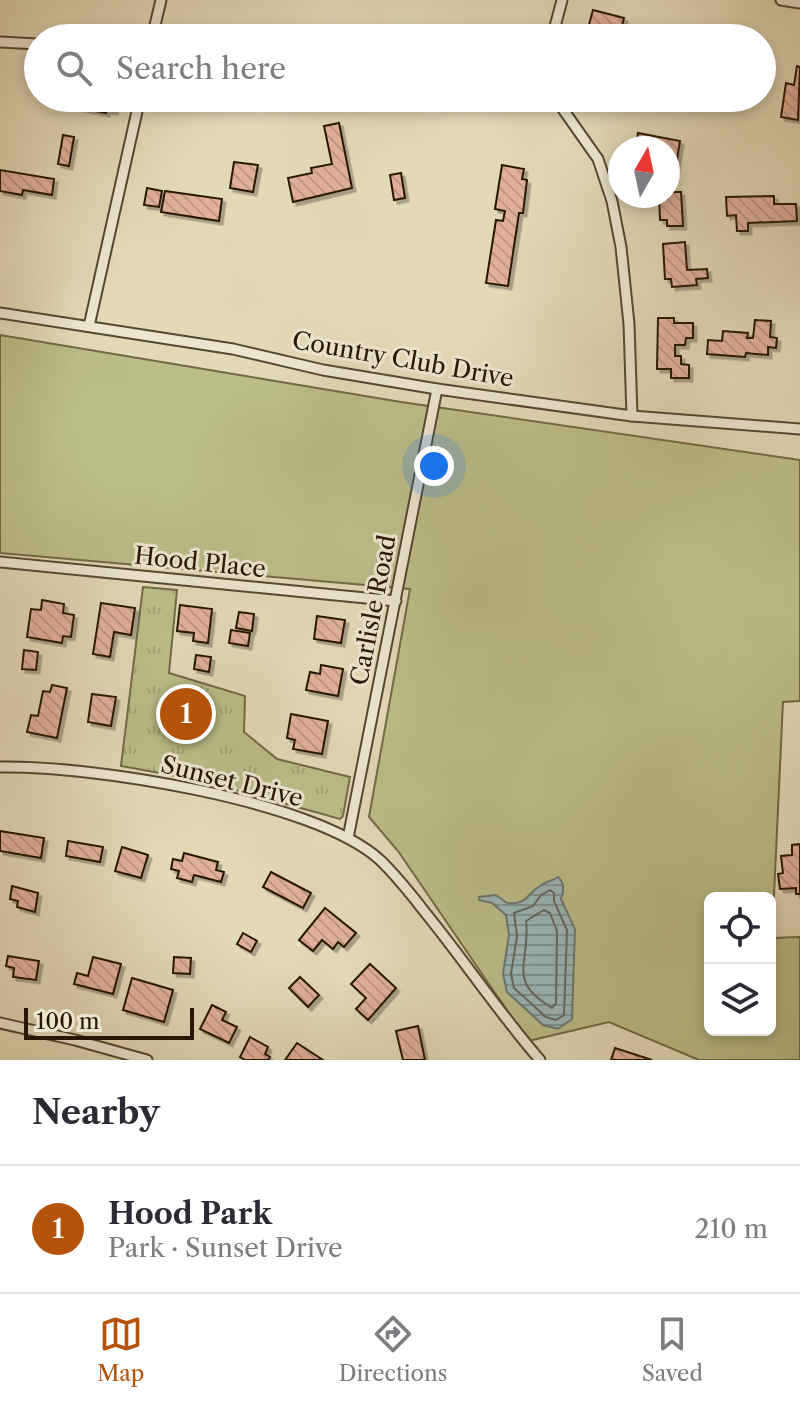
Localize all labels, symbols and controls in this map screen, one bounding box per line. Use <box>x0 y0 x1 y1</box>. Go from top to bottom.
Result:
search box <box>24 24 776 112</box>
icon: search <box>52 46 96 90</box>
text: Search here <box>116 50 286 87</box>
north arrow <box>608 136 680 208</box>
street label: Country Club Drive <box>290 325 516 393</box>
your location <box>414 446 454 486</box>
street label: Carlisle Road <box>344 532 402 688</box>
street label: Hood Place <box>133 541 267 583</box>
pin: 1 <box>160 684 212 744</box>
street label: Sunset Drive <box>158 749 306 813</box>
map controls <box>704 892 776 1036</box>
button: locate <box>704 892 776 964</box>
button: layers <box>704 964 776 1036</box>
scale bar <box>24 1004 194 1040</box>
text: 100 m <box>36 1008 99 1035</box>
text: Nearby <box>32 1091 160 1133</box>
text: Hood Park <box>108 1195 272 1232</box>
text: 1 <box>52 1213 64 1245</box>
text: 210 m <box>695 1213 768 1245</box>
text: Park · Sunset Drive <box>108 1232 343 1264</box>
tab: Map <box>97 1312 144 1387</box>
tab: Directions <box>339 1312 447 1387</box>
tab: Saved <box>642 1312 703 1387</box>

